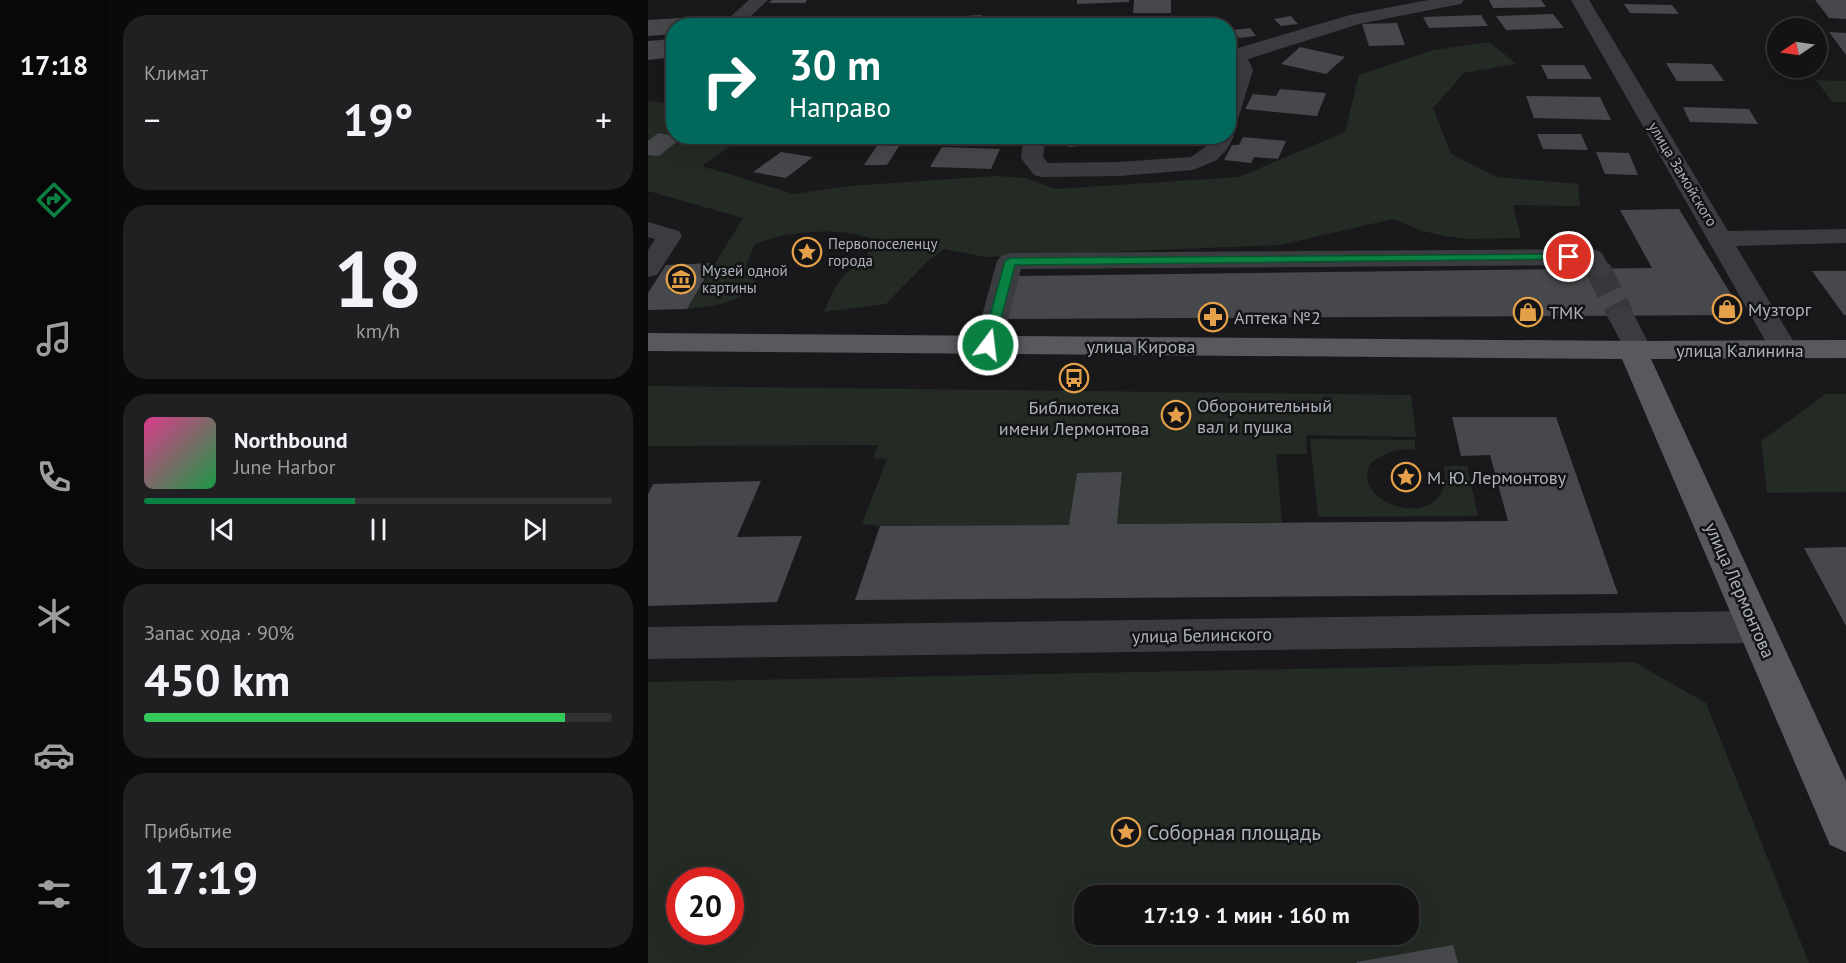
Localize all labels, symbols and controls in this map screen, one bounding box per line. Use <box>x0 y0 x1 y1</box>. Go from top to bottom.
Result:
north arrow <box>1767 18 1827 78</box>
map controls <box>1767 18 1827 78</box>
text: 30 m <box>789 37 881 92</box>
icon: right <box>690 42 768 120</box>
text: 17:18 <box>20 48 88 82</box>
text: Климат <box>144 60 208 86</box>
text: 19° <box>343 90 413 148</box>
text: Направо <box>789 90 891 124</box>
text: − <box>144 98 161 141</box>
text: + <box>595 98 612 141</box>
street label: улица Замойского <box>1644 118 1722 230</box>
icon: directions <box>33 179 75 221</box>
text: 18 <box>334 228 422 329</box>
pin <box>1543 231 1594 282</box>
place label: Первопоселенцу города <box>828 234 937 270</box>
place icon: Первопоселенцу города <box>791 236 823 268</box>
icon: arrive <box>1552 240 1585 273</box>
place label: Музей одной картины <box>702 261 788 297</box>
museum icon: Музей одной картины <box>665 263 697 295</box>
shop icon: Музторг <box>1711 293 1743 325</box>
shop icon: ТМК <box>1512 296 1544 328</box>
place label: Музторг <box>1748 298 1812 321</box>
pharmacy icon: Аптека №2 <box>1197 301 1229 333</box>
place label: ТМК <box>1549 301 1584 324</box>
place label: Аптека №2 <box>1234 306 1321 329</box>
position arrow <box>956 313 1020 377</box>
icon: music <box>33 318 75 360</box>
text: km/h <box>356 318 400 344</box>
street label: улица Кирова <box>1087 335 1195 358</box>
street label: улица Калинина <box>1676 339 1804 362</box>
bus stop icon: Библиотека имени Лермонтова <box>1058 362 1090 394</box>
place label: Оборонительный вал и пушка <box>1197 394 1332 438</box>
place label: Библиотека имени Лермонтова <box>999 396 1149 440</box>
place icon: Оборонительный вал и пушка <box>1160 399 1192 431</box>
text: Northbound <box>234 426 348 454</box>
text: June Harbor <box>234 454 336 480</box>
icon: phone <box>33 456 75 498</box>
place icon: М. Ю. Лермонтову <box>1390 461 1422 493</box>
place label: М. Ю. Лермонтову <box>1427 466 1567 489</box>
icon: previous <box>206 513 239 546</box>
icon: pause <box>362 513 395 546</box>
icon: next <box>518 513 551 546</box>
street label: улица Лермонтова <box>1700 519 1780 661</box>
icon: climate <box>33 595 75 637</box>
text: Запас хода · 90% <box>144 620 294 646</box>
street label: улица Белинского <box>1132 622 1272 648</box>
text: 450 km <box>144 650 290 708</box>
icon: car <box>33 734 75 776</box>
place icon: Соборная площадь <box>1110 816 1142 848</box>
text: Прибытие <box>144 818 232 844</box>
place label: Соборная площадь <box>1147 819 1321 846</box>
text: 17:19 <box>144 848 258 906</box>
speed limit sign: 20 <box>666 867 744 945</box>
icon: filters <box>33 873 75 915</box>
text: 17:19 · 1 мин · 160 m <box>1143 901 1350 929</box>

